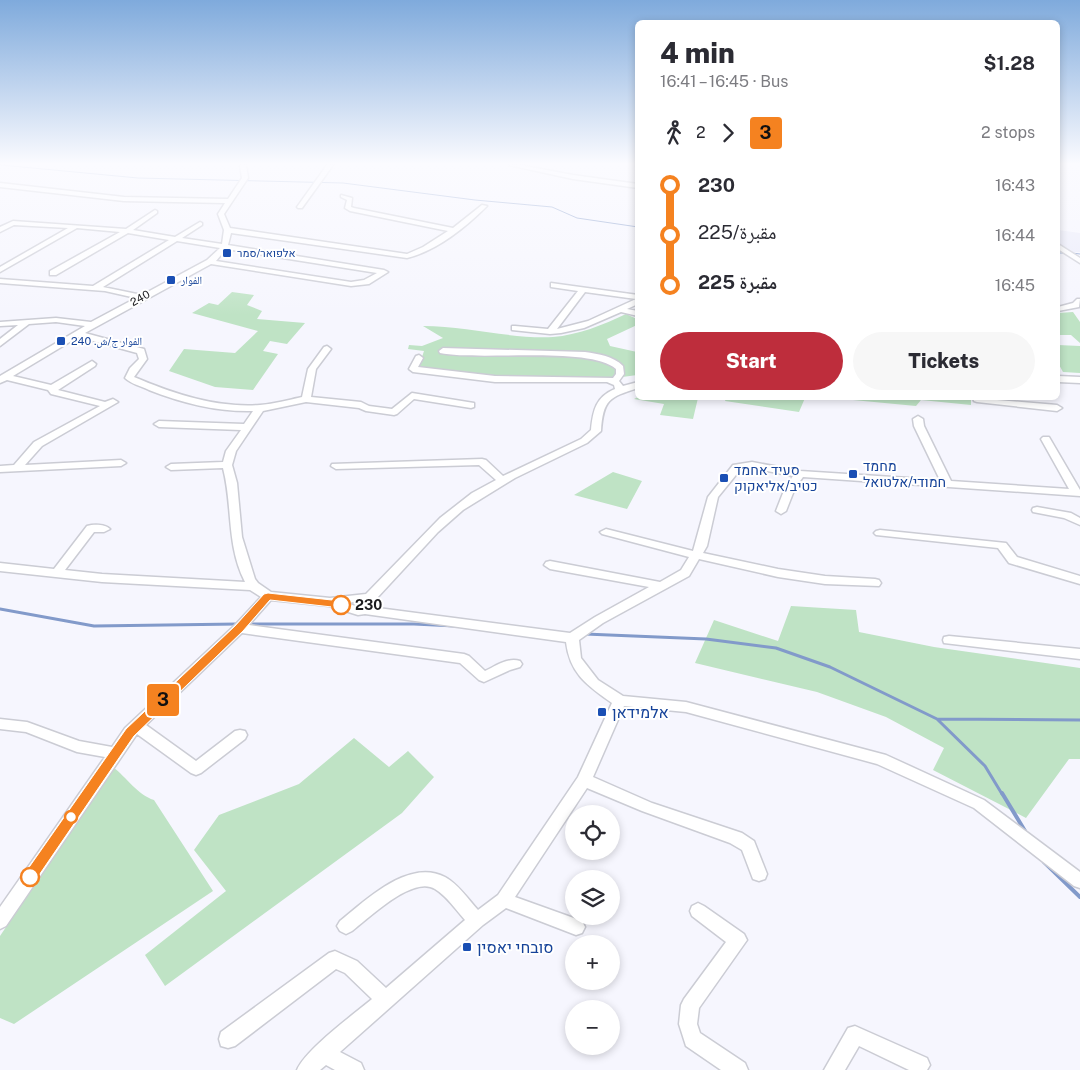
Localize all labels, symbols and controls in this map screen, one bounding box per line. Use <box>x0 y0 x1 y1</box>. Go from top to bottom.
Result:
text: 4 min <box>660 36 735 69</box>
text: $1.28 <box>984 52 1035 74</box>
text: 16:41 – 16:45 · Bus <box>660 72 788 91</box>
icon: walk <box>660 119 688 147</box>
icon: forward <box>714 119 742 147</box>
text: 3 <box>760 122 772 143</box>
text: 2 <box>696 123 706 142</box>
text: 2 stops <box>981 123 1035 142</box>
text: 230 <box>698 174 735 196</box>
text: 16:43 <box>995 176 1035 195</box>
text: مقبرة/225 <box>698 221 776 243</box>
text: 16:44 <box>995 226 1035 245</box>
marker: אלפואר/סמר <box>221 247 233 259</box>
place label: אלפואר/סמר <box>237 247 296 259</box>
text: مقبرة 225 <box>698 271 777 293</box>
marker: الفوار <box>165 274 177 286</box>
place label: الفوار <box>180 274 202 286</box>
text: 16:45 <box>995 276 1035 295</box>
street label: 240 <box>128 288 152 308</box>
button: Start <box>660 332 843 390</box>
button: Tickets <box>853 332 1035 390</box>
marker: الفوار ج/ش. 240 <box>55 335 67 347</box>
place label: الفوار ج/ش. 240 <box>71 335 142 348</box>
place label: מחמד חמודי/אלטואל <box>863 458 946 490</box>
place label: סעיד אחמד כטיב/אליאקוק <box>734 462 818 494</box>
marker: מחמד חמודי/אלטואל <box>847 468 859 480</box>
marker: סעיד אחמד כטיב/אליאקוק <box>718 472 730 484</box>
marker: 230 <box>331 595 351 615</box>
place label: 230 <box>355 597 382 613</box>
line badge: 3 <box>147 684 179 716</box>
text: 3 <box>157 689 169 710</box>
place label: אלמידאן <box>612 703 669 722</box>
marker: אלמידאן <box>596 706 608 718</box>
map controls <box>565 805 620 1055</box>
button: locate <box>565 805 620 860</box>
unlabelled marker <box>64 810 78 824</box>
unlabelled marker <box>20 867 40 887</box>
button: layers <box>565 870 620 925</box>
button: + <box>565 935 620 990</box>
place label: סובחי יאסין <box>477 938 554 957</box>
marker: סובחי יאסין <box>461 941 473 953</box>
button: − <box>565 1000 620 1055</box>

